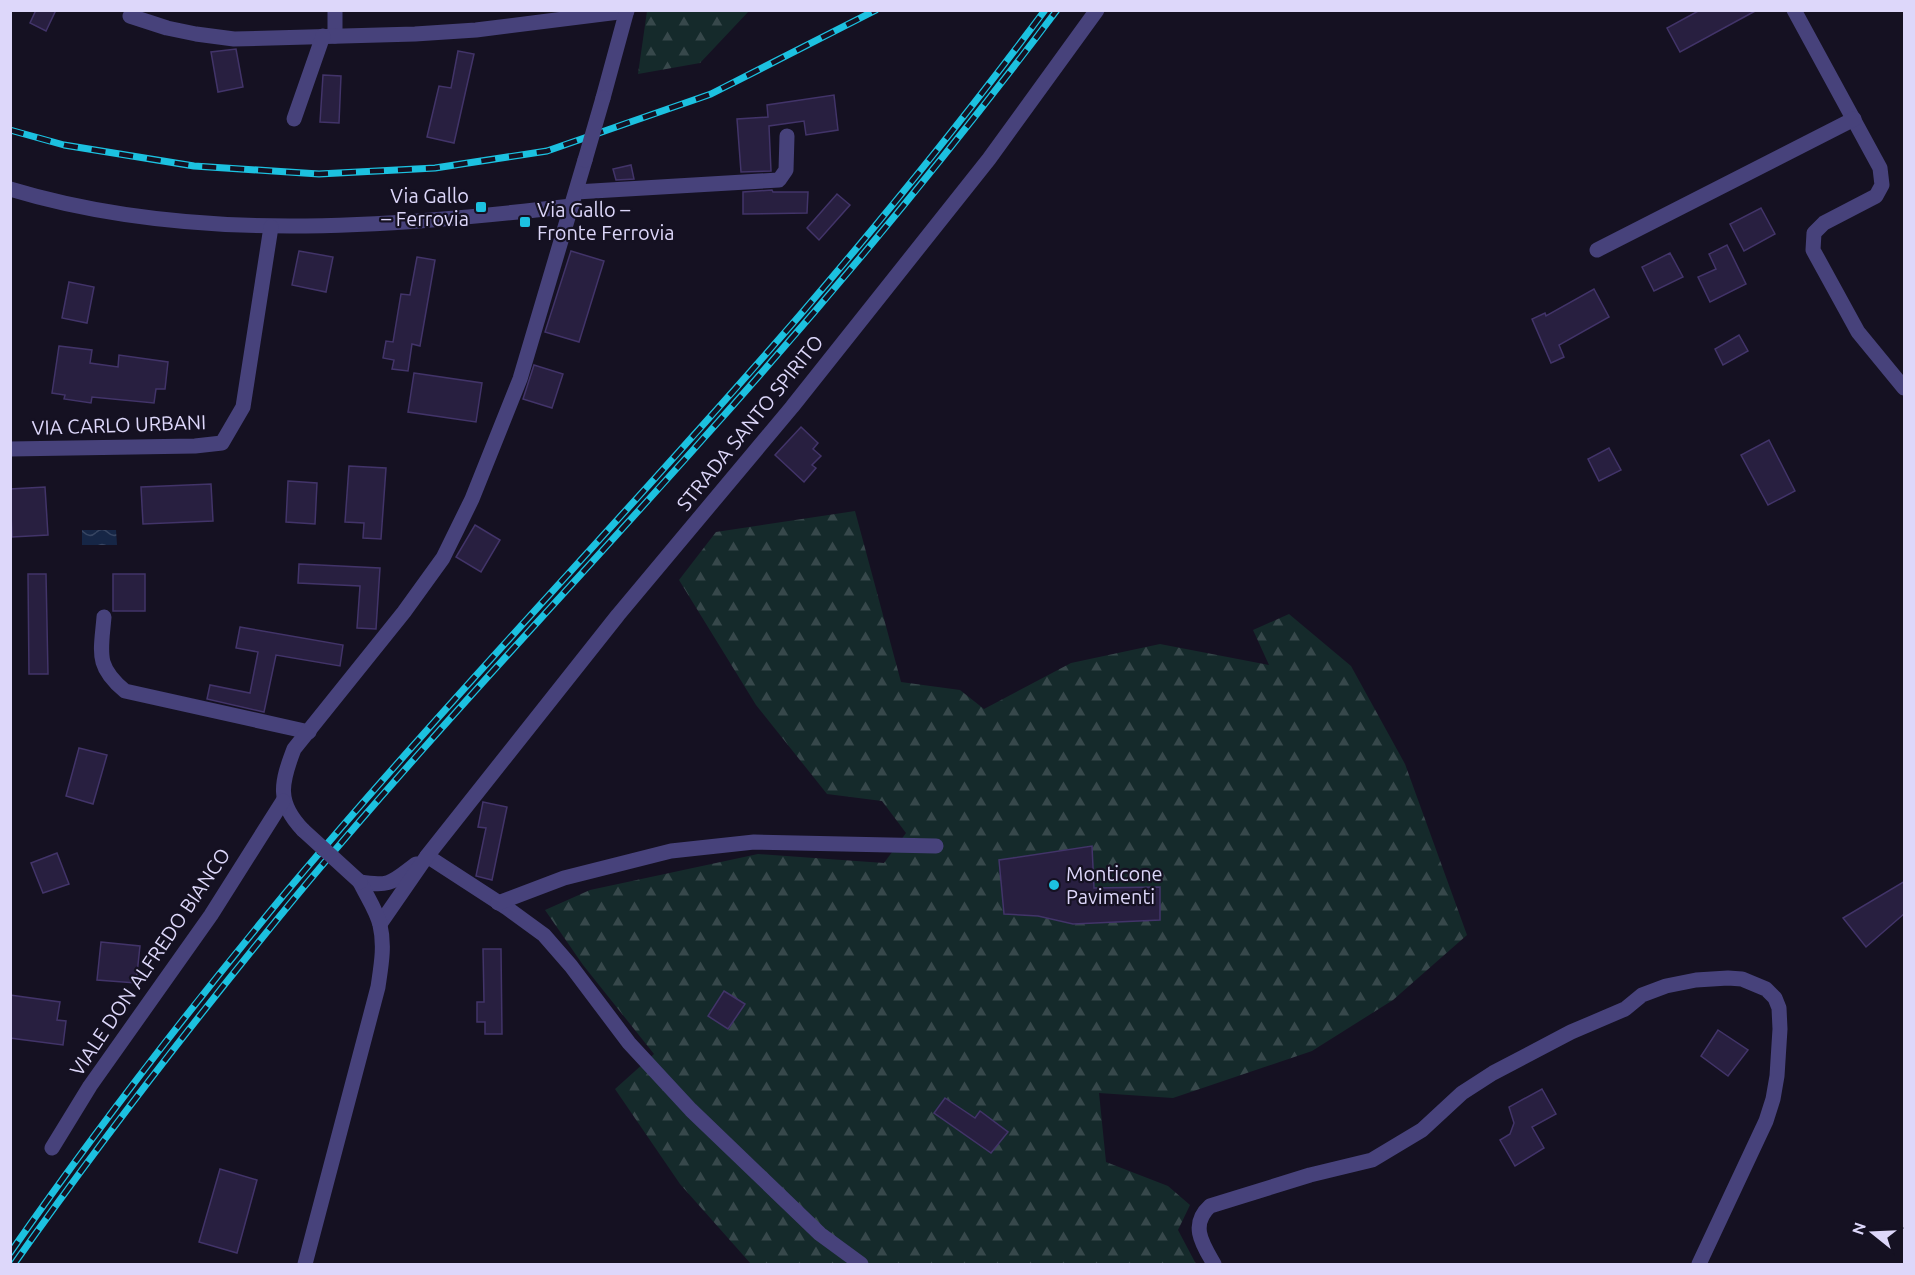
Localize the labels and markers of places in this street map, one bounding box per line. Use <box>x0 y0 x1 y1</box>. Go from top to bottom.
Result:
place label: Via Gallo – Ferrovia <box>380 184 469 230</box>
place label: Via Gallo – Fronte Ferrovia <box>537 198 675 244</box>
marker: Via Gallo – Ferrovia <box>474 200 488 214</box>
marker: Via Gallo – Fronte Ferrovia <box>518 215 532 229</box>
place label: Monticone Pavimenti <box>1066 862 1163 908</box>
marker: Monticone Pavimenti <box>1047 878 1061 892</box>

